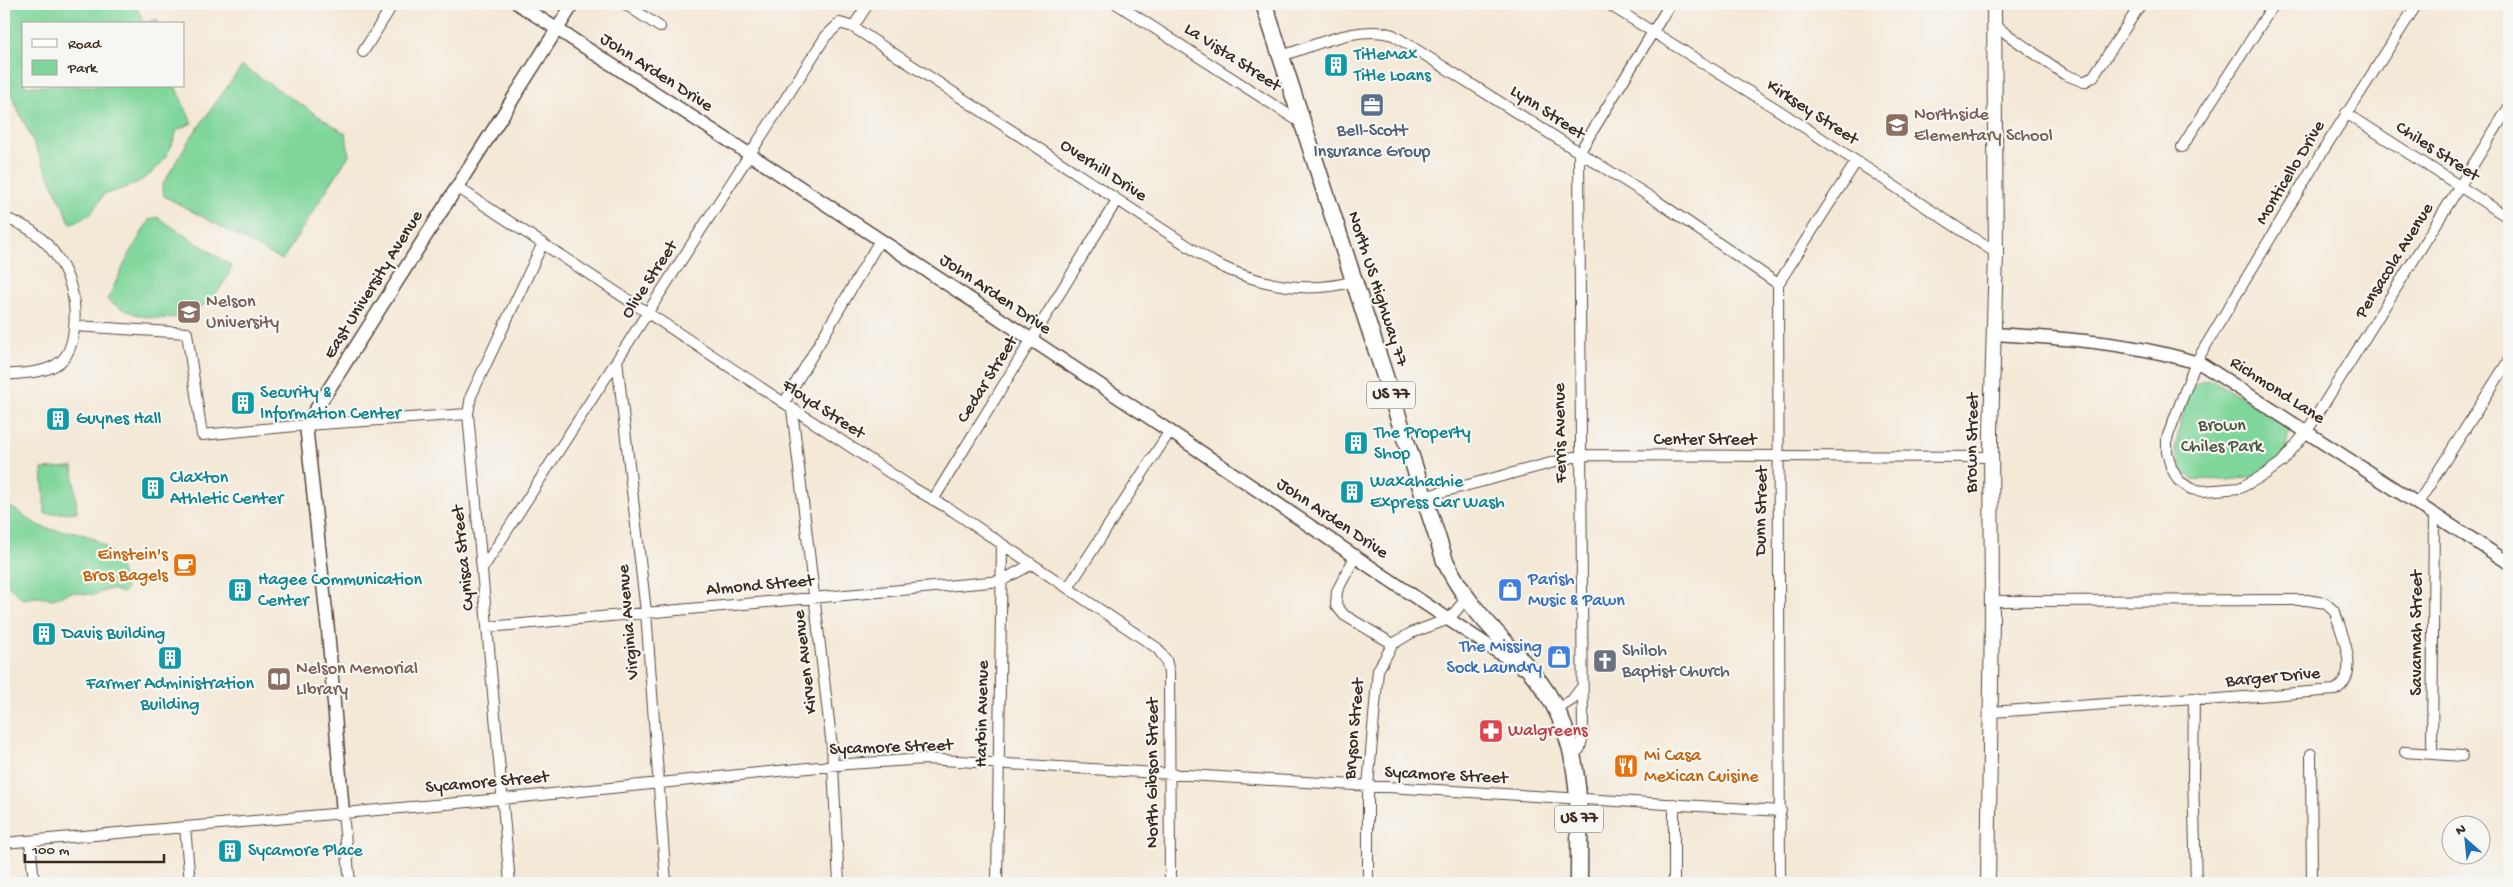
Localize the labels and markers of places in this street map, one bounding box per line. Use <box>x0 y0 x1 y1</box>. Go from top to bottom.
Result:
place label: TitleMax Title Loans <box>1353 45 1432 87</box>
building icon: TitleMax Title Loans <box>1323 52 1349 78</box>
office icon: Bell-Scott Insurance Group <box>1359 92 1385 118</box>
place label: Northside Elementary School <box>1914 105 2053 147</box>
school or university icon: Northside Elementary School <box>1884 112 1910 138</box>
place label: Bell-Scott Insurance Group <box>1314 121 1431 163</box>
place label: Nelson University <box>206 292 279 334</box>
school or university icon: Nelson University <box>176 299 202 325</box>
place label: Security & Information Center <box>260 383 403 425</box>
building icon: Security & Information Center <box>230 390 256 416</box>
building icon: Guynes Hall <box>45 406 71 432</box>
place label: Guynes Hall <box>76 409 162 430</box>
place label: The Property Shop <box>1373 423 1471 465</box>
building icon: The Property Shop <box>1343 430 1369 456</box>
place label: Claxton Athletic Center <box>170 468 285 510</box>
place label: Waxahachie Express Car Wash <box>1370 472 1505 514</box>
building icon: Claxton Athletic Center <box>140 475 166 501</box>
building icon: Waxahachie Express Car Wash <box>1339 479 1365 505</box>
place label: Einstein's Bros Bagels <box>82 545 169 587</box>
cafe icon: Einstein's Bros Bagels <box>172 552 198 578</box>
place label: Hagee Communication Center <box>258 570 423 612</box>
place label: Parish Music & Pawn <box>1527 570 1625 612</box>
building icon: Hagee Communication Center <box>227 577 253 603</box>
shop icon: Parish Music & Pawn <box>1497 577 1523 603</box>
building icon: Davis Building <box>31 621 57 647</box>
place label: Davis Building <box>61 624 165 645</box>
place label: The Missing Sock Laundry <box>1447 637 1542 679</box>
place label: Shiloh Baptist Church <box>1621 641 1730 683</box>
shop icon: The Missing Sock Laundry <box>1546 644 1572 670</box>
building icon: Farmer Administration Building <box>157 645 183 671</box>
church icon: Shiloh Baptist Church <box>1592 648 1618 674</box>
place label: Nelson Memorial LIbrary <box>296 659 418 701</box>
library icon: Nelson Memorial LIbrary <box>266 666 292 692</box>
place label: Farmer Administration Building <box>85 674 254 716</box>
pharmacy icon: Walgreens <box>1478 718 1504 744</box>
place label: Walgreens <box>1508 721 1589 742</box>
place label: Mi Casa Mexican Cuisine <box>1644 746 1759 788</box>
restaurant icon: Mi Casa Mexican Cuisine <box>1613 753 1639 779</box>
building icon: Sycamore Place <box>217 838 243 864</box>
place label: Sycamore Place <box>248 841 363 862</box>

